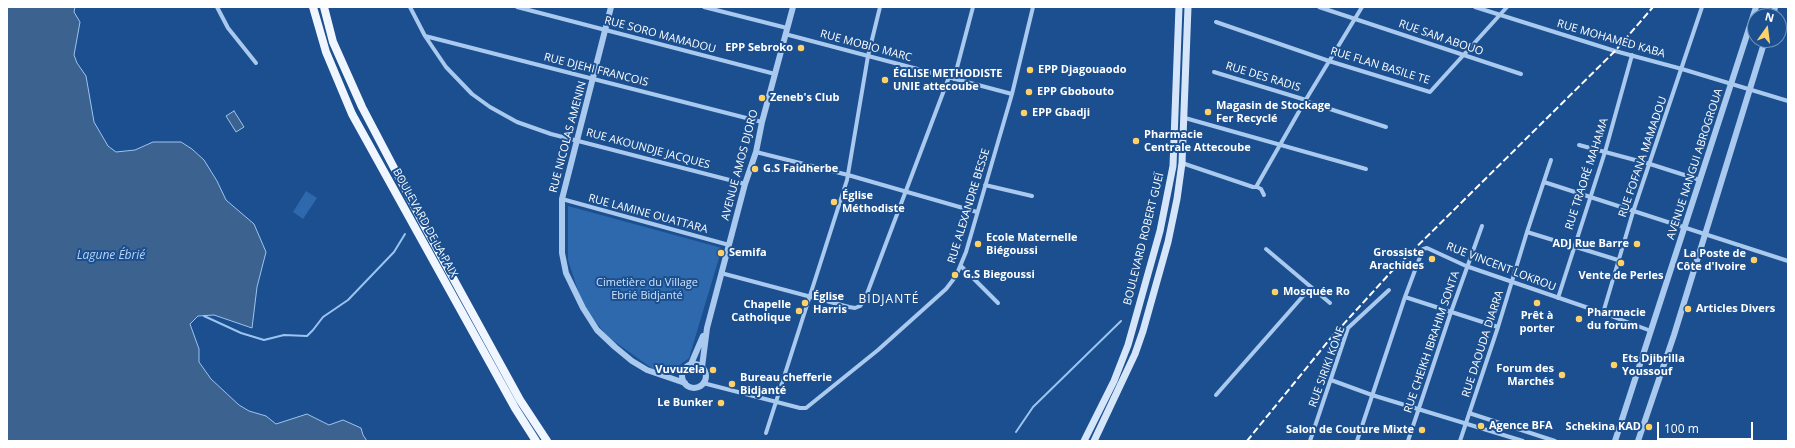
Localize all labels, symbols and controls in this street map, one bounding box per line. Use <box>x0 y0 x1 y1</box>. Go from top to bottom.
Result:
north arrow <box>1747 8 1787 48</box>
text: N <box>1764 8 1776 25</box>
street label: RUE SORO MAMADOU <box>603 14 717 56</box>
street label: RUE SAM ABOUO <box>1397 17 1485 59</box>
street label: RUE MOHAMED KABA <box>1555 17 1667 61</box>
street label: RUE MOBIO MARC <box>819 27 913 65</box>
place label: EPP Sebroko <box>725 41 793 55</box>
marker: EPP Sebroko <box>796 43 806 53</box>
street label: RUE FLAN BASILE TE <box>1329 45 1431 87</box>
street label: RUE DJEHI FRANCOIS <box>542 51 650 89</box>
street label: RUE DES RADIS <box>1224 59 1302 95</box>
place label: EPP Djagouaodo <box>1038 63 1126 77</box>
marker: EPP Djagouaodo <box>1025 65 1035 75</box>
place label: ÉGLISE METHODISTE UNIE attecoube <box>893 67 1003 93</box>
marker: ÉGLISE METHODISTE UNIE attecoube <box>880 75 890 85</box>
street label: RUE NICOLAS AMENIN <box>547 80 589 194</box>
place label: EPP Gbobouto <box>1037 85 1114 99</box>
marker: EPP Gbobouto <box>1024 87 1034 97</box>
street label: AVENUE NANGUI ABROGROUA <box>1664 87 1726 241</box>
place label: Zeneb's Club <box>770 91 839 105</box>
marker: Zeneb's Club <box>757 93 767 103</box>
street label: RUE FOFANA MAMADOU <box>1616 95 1670 219</box>
place label: Magasin de Stockage Fer Recyclé <box>1216 99 1331 125</box>
place label: EPP Gbadji <box>1032 106 1090 120</box>
marker: Magasin de Stockage Fer Recyclé <box>1203 107 1213 117</box>
street label: AVENUE AMOS DJORO <box>719 108 761 222</box>
marker: EPP Gbadji <box>1019 108 1029 118</box>
street label: RUE TRAORÉ MAHAMA <box>1563 116 1611 232</box>
street label: RUE AKOUNDJE JACQUES <box>585 126 711 172</box>
place label: Pharmacie Centrale Attecoube <box>1144 128 1251 154</box>
marker: Pharmacie Centrale Attecoube <box>1131 136 1141 146</box>
street label: RUE ALEXANDRE BESSE <box>945 147 993 265</box>
place label: G.S Faidherbe <box>763 162 838 176</box>
marker: G.S Faidherbe <box>750 164 760 174</box>
street label: BOULEVARD DE LA PAIX <box>390 166 460 280</box>
street label: BOULEVARD ROBERT GUEÏ <box>1121 171 1167 307</box>
place label: Église Méthodiste <box>842 189 905 215</box>
street label: RUE LAMINE OUATTARA <box>587 192 709 236</box>
marker: Église Méthodiste <box>829 197 839 207</box>
place label: Ecole Maternelle Biégoussi <box>986 231 1078 257</box>
place label: ADJ Rue Barre <box>1552 237 1629 251</box>
marker: Ecole Maternelle Biégoussi <box>973 239 983 249</box>
marker: ADJ Rue Barre <box>1632 239 1642 249</box>
street label: RUE VINCENT LOKROU <box>1444 240 1558 294</box>
place label: Semifa <box>729 246 767 260</box>
place label: Grossiste Arachides <box>1370 246 1424 272</box>
place label: La Poste de Côte d'Ivoire <box>1677 247 1746 273</box>
marker: Semifa <box>716 248 726 258</box>
water label: Lagune Ébrié <box>77 249 145 263</box>
marker: Grossiste Arachides <box>1427 254 1437 264</box>
marker: La Poste de Côte d'Ivoire <box>1749 255 1759 265</box>
marker: Vente de Perles <box>1616 258 1626 268</box>
place label: G.S Biegoussi <box>963 268 1035 282</box>
street label: RUE CHEIKH IBRAHIM SONTA <box>1401 269 1463 415</box>
place label: Vente de Perles <box>1578 269 1664 283</box>
marker: G.S Biegoussi <box>950 270 960 280</box>
park label: Cimetière du Village Ebrié Bidjanté <box>596 276 698 302</box>
place label: Mosquée Ro <box>1283 285 1350 299</box>
marker: Mosquée Ro <box>1270 287 1280 297</box>
street label: RUE DAOUDA DIARRA <box>1459 289 1507 399</box>
place label: Église Harris <box>813 290 847 316</box>
district label: BIDJANTÉ <box>859 293 919 307</box>
place label: Chapelle Catholique <box>731 298 791 324</box>
marker: Église Harris <box>800 298 810 308</box>
marker: Prêt à porter <box>1532 298 1542 308</box>
place label: Articles Divers <box>1696 302 1775 316</box>
marker: Articles Divers <box>1683 304 1693 314</box>
marker: Chapelle Catholique <box>794 306 804 316</box>
place label: Pharmacie du forum <box>1587 306 1646 332</box>
place label: Prêt à porter <box>1519 309 1555 335</box>
marker: Pharmacie du forum <box>1574 314 1584 324</box>
street label: RUE SIRIKI KONE <box>1306 325 1348 409</box>
place label: Ets Djibrilla Youssouf <box>1622 352 1685 378</box>
marker: Ets Djibrilla Youssouf <box>1609 360 1619 370</box>
place label: Forum des Marchés <box>1496 362 1554 388</box>
place label: Vuvuzela <box>655 363 705 377</box>
marker: Vuvuzela <box>708 365 718 375</box>
marker: Forum des Marchés <box>1557 370 1567 380</box>
place label: Bureau chefferie Bidjanté <box>740 371 832 397</box>
marker: Bureau chefferie Bidjanté <box>727 379 737 389</box>
place label: Le Bunker <box>657 396 713 410</box>
marker: Le Bunker <box>716 398 726 408</box>
scale bar <box>1659 414 1755 440</box>
place label: Agence BFA <box>1489 419 1553 433</box>
place label: Schekina KAD <box>1566 420 1641 434</box>
text: 100 m <box>1664 420 1699 437</box>
marker: Agence BFA <box>1476 421 1486 431</box>
marker: Schekina KAD <box>1644 422 1654 432</box>
place label: Salon de Couture Mixte <box>1286 423 1414 437</box>
marker: Salon de Couture Mixte <box>1417 425 1427 435</box>

